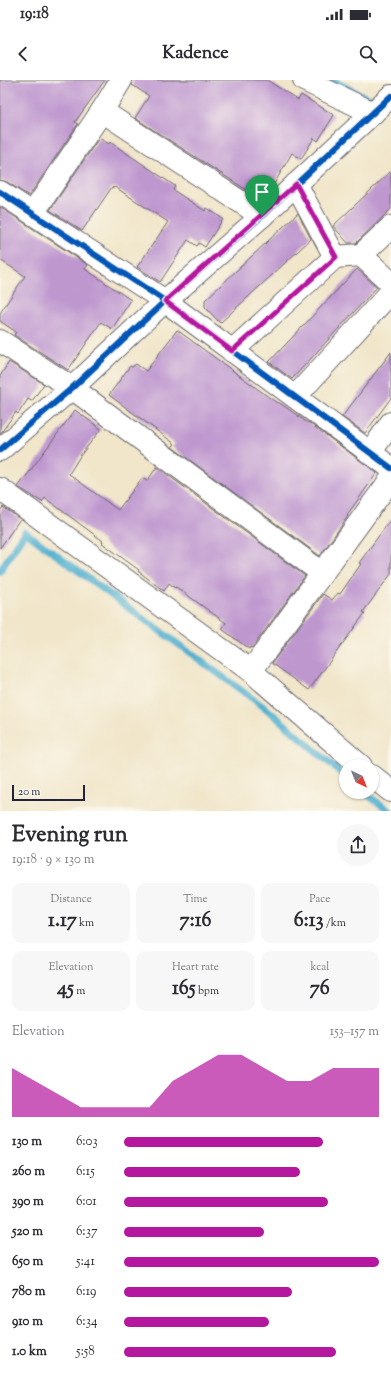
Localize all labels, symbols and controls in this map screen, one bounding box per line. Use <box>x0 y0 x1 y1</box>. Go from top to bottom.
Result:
text: 19:18 <box>20 4 49 25</box>
text: Kadence <box>162 41 229 67</box>
icon: back <box>12 43 34 65</box>
icon: search <box>357 43 379 65</box>
pin <box>245 175 279 216</box>
icon: arrive <box>251 181 273 203</box>
north arrow <box>339 759 379 799</box>
map controls <box>339 759 379 799</box>
scale bar <box>12 783 85 802</box>
text: 20 m <box>18 784 40 800</box>
text: Evening run <box>12 820 128 852</box>
button: share <box>337 824 379 866</box>
text: 19:18 · 9 × 130 m <box>12 851 94 869</box>
text: Distance <box>50 891 92 907</box>
text: Time <box>183 891 208 907</box>
text: Pace <box>309 891 330 907</box>
text: 1.17 <box>48 907 77 936</box>
text: 7:16 <box>180 907 211 936</box>
text: 6:13 <box>294 907 324 936</box>
text: km <box>77 915 94 931</box>
text: /km <box>324 915 346 931</box>
text: Elevation <box>49 959 93 975</box>
text: Heart rate <box>172 959 219 975</box>
text: kcal <box>310 959 329 975</box>
text: 45 <box>57 975 74 1004</box>
text: 165 <box>172 975 196 1004</box>
text: 76 <box>310 975 330 1004</box>
text: m <box>74 983 85 999</box>
text: bpm <box>196 983 219 999</box>
text: Elevation <box>12 1023 65 1041</box>
text: 153–157 m <box>330 1023 379 1041</box>
text: 130 m <box>12 1133 42 1151</box>
text: 6:03 <box>76 1133 98 1151</box>
text: 260 m <box>12 1163 45 1181</box>
text: 6:15 <box>76 1163 95 1181</box>
text: 390 m <box>12 1193 44 1211</box>
text: 6:01 <box>76 1193 97 1211</box>
text: 520 m <box>12 1223 43 1241</box>
text: 6:37 <box>76 1223 97 1241</box>
text: 650 m <box>12 1253 43 1271</box>
text: 5:41 <box>76 1253 95 1271</box>
text: 780 m <box>12 1283 45 1301</box>
text: 6:19 <box>76 1283 96 1301</box>
text: 910 m <box>12 1313 43 1331</box>
text: 6:34 <box>76 1313 98 1331</box>
text: 1.0 km <box>12 1343 47 1361</box>
text: 5:58 <box>76 1343 95 1361</box>

